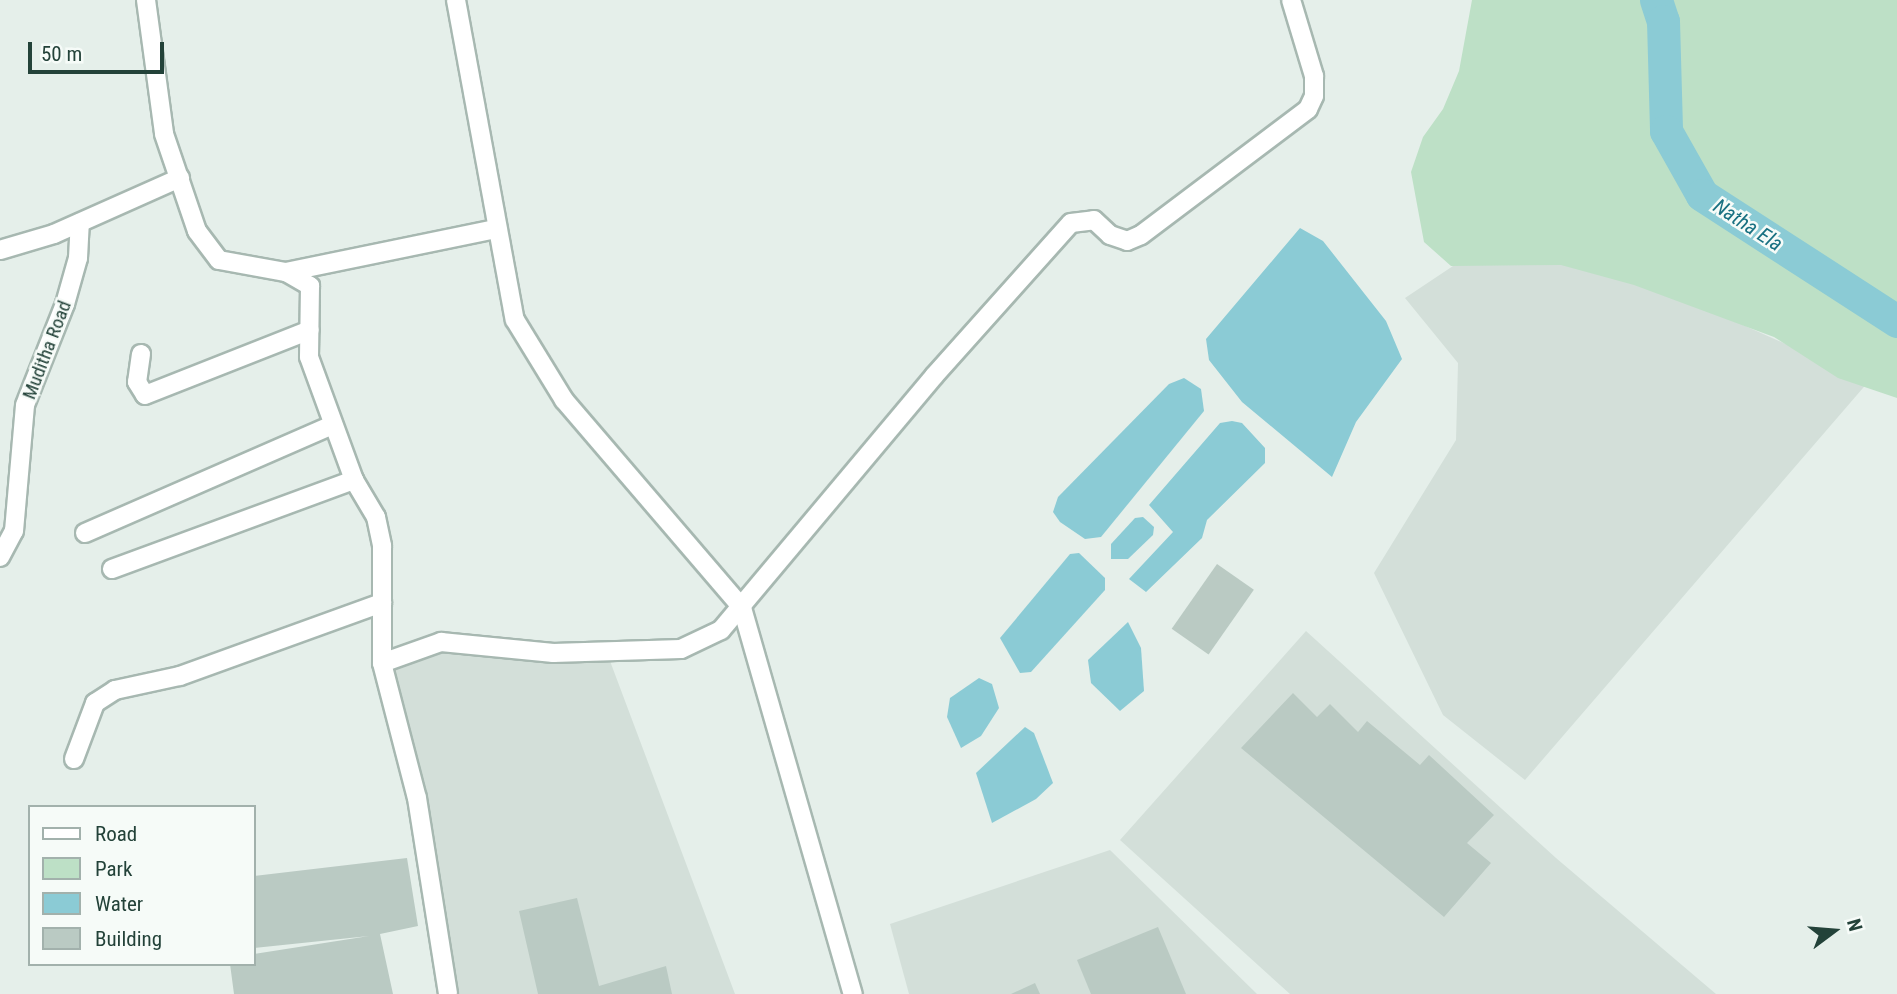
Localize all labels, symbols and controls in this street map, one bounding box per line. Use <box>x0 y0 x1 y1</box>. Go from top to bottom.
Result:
scale bar <box>32 28 168 72</box>
text: 50 m <box>41 42 82 66</box>
water label: Natha Ela <box>1709 193 1787 257</box>
street label: Muditha Road <box>18 297 76 403</box>
legend <box>28 805 256 966</box>
text: Road <box>95 822 137 846</box>
text: Park <box>95 857 132 881</box>
text: Water <box>95 892 143 916</box>
north arrow <box>1799 896 1869 966</box>
text: N <box>1842 916 1867 934</box>
text: Building <box>95 927 162 951</box>

